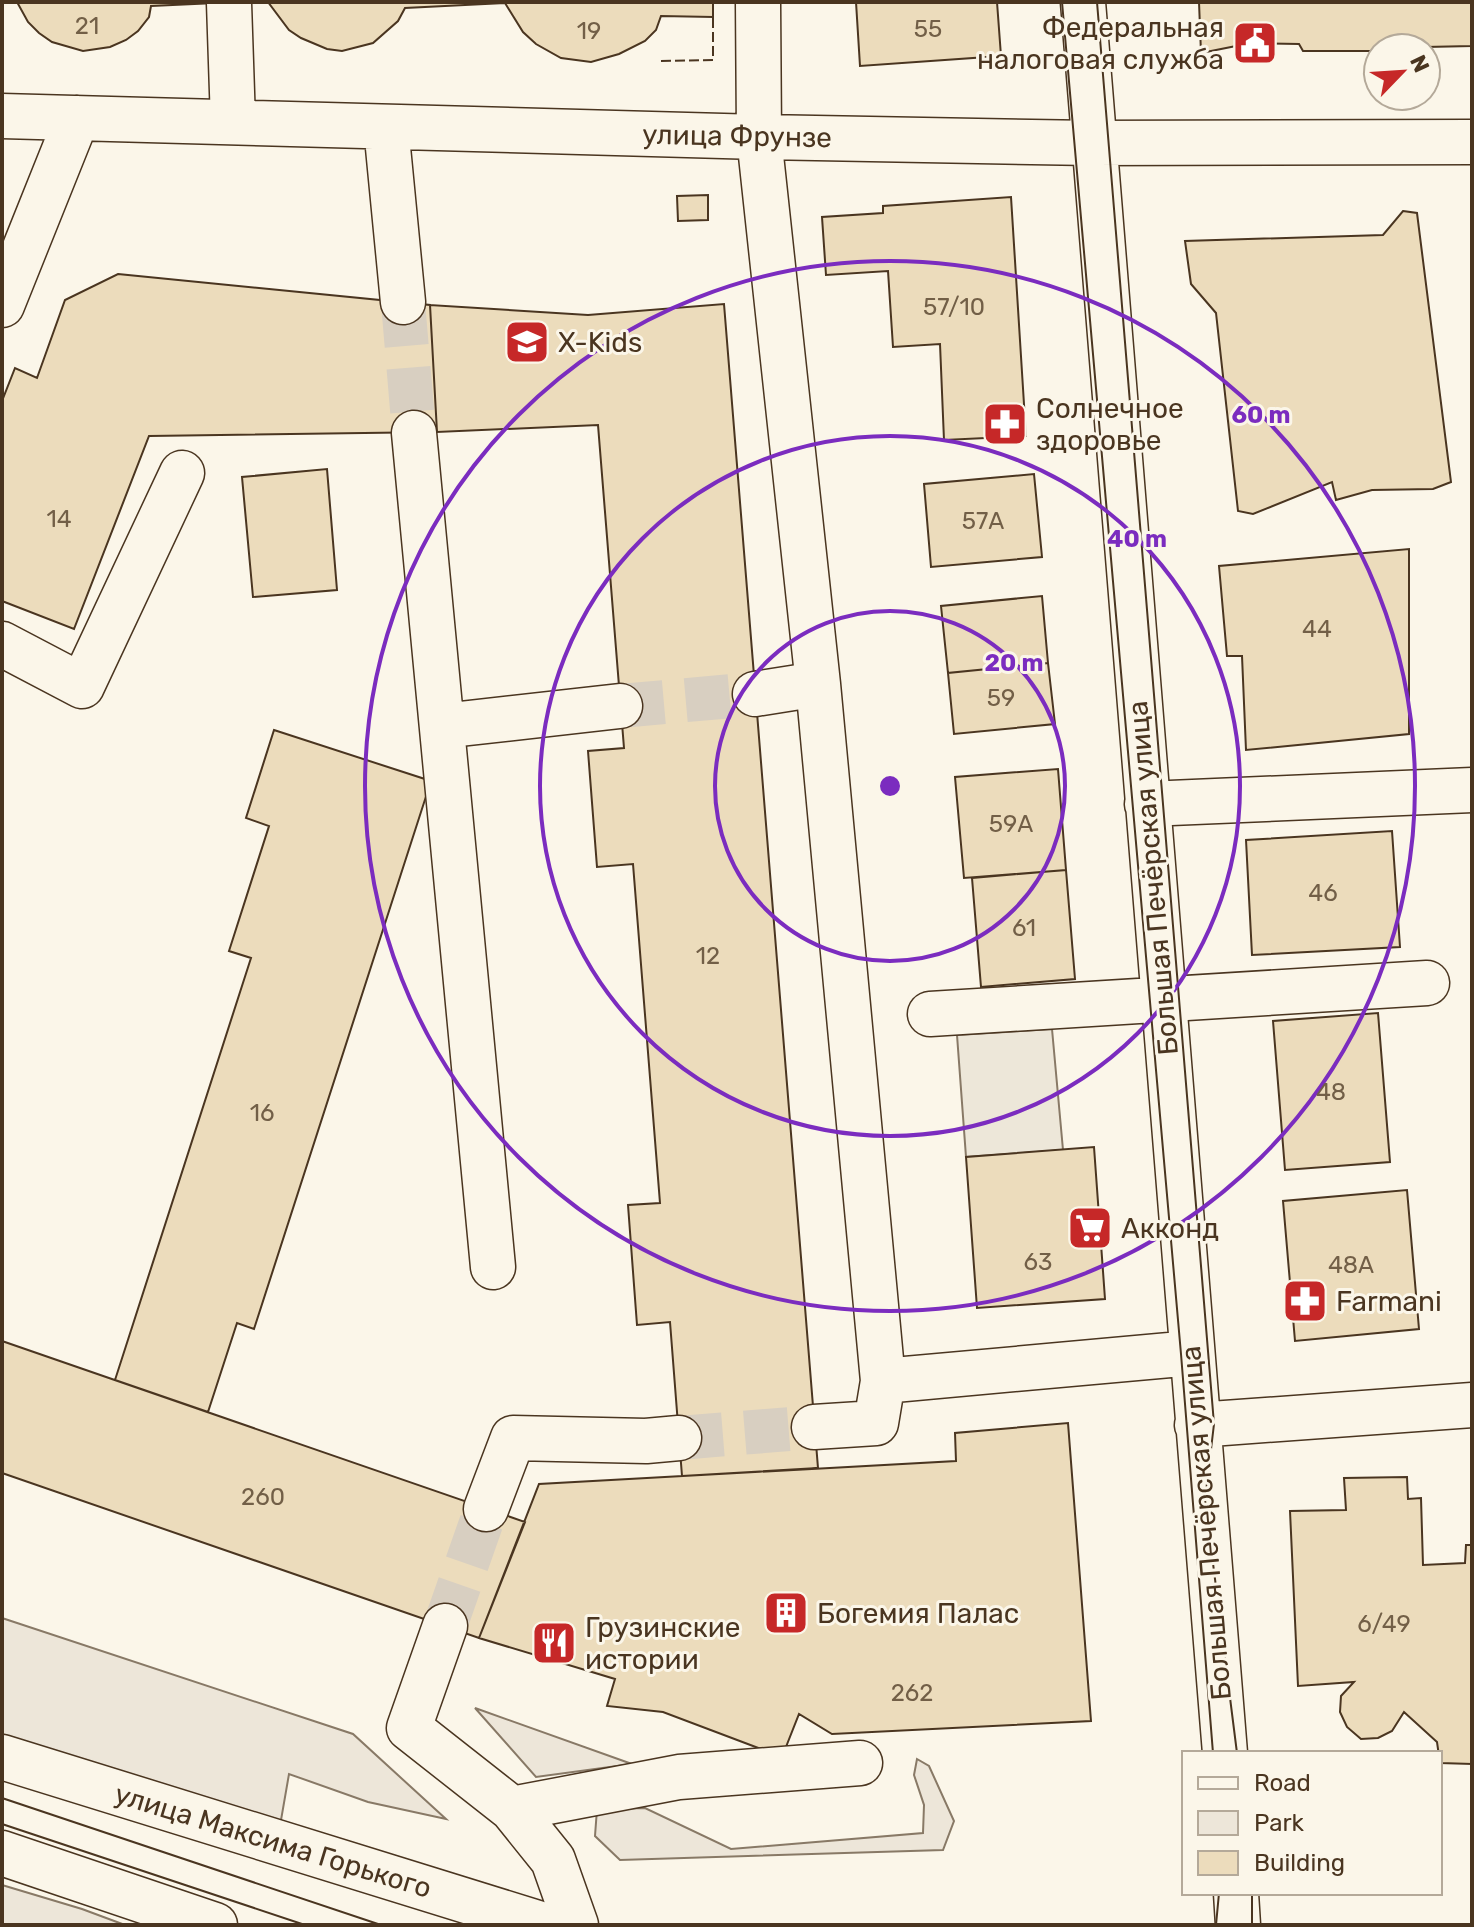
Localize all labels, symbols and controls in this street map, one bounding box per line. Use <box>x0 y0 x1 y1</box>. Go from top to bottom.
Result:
place label: Федеральная налоговая служба <box>977 11 1224 76</box>
house number: 21 <box>75 12 99 40</box>
house number: 55 <box>914 15 942 43</box>
house number: 19 <box>577 17 601 45</box>
public building icon: Федеральная налоговая служба <box>1231 19 1279 67</box>
north arrow <box>1362 32 1442 112</box>
text: N <box>1404 51 1435 77</box>
street label: улица Фрунзе <box>642 118 832 154</box>
house number: 57/10 <box>923 293 985 321</box>
school or university icon: X-Kids <box>503 318 551 366</box>
place label: X-Kids <box>558 326 642 359</box>
place label: Солнечное здоровье <box>1036 392 1184 457</box>
pharmacy icon: Солнечное здоровье <box>981 400 1029 448</box>
text: 60 m <box>1231 401 1291 429</box>
house number: 14 <box>46 505 72 533</box>
house number: 57А <box>962 507 1004 535</box>
text: 40 m <box>1107 525 1167 553</box>
house number: 44 <box>1302 615 1332 643</box>
text: 20 m <box>984 649 1044 677</box>
house number: 59 <box>987 684 1015 712</box>
street label: Большая Печёрская улица <box>1121 699 1185 1057</box>
centre of rings <box>876 772 904 800</box>
house number: 59А <box>989 810 1033 838</box>
house number: 46 <box>1308 879 1338 907</box>
house number: 61 <box>1012 914 1036 942</box>
house number: 12 <box>696 942 720 970</box>
house number: 48 <box>1316 1078 1346 1106</box>
house number: 16 <box>250 1099 274 1127</box>
supermarket icon: Акконд <box>1066 1204 1114 1252</box>
place label: Акконд <box>1121 1212 1219 1245</box>
house number: 63 <box>1024 1248 1052 1276</box>
house number: 48А <box>1328 1251 1374 1279</box>
pharmacy icon: Farmani <box>1281 1277 1329 1325</box>
place label: Farmani <box>1336 1285 1442 1318</box>
street label: Большая Печёрская улица <box>1174 1344 1238 1702</box>
house number: 260 <box>241 1483 285 1511</box>
building icon: Богемия Палас <box>762 1589 810 1637</box>
place label: Богемия Палас <box>817 1597 1019 1630</box>
house number: 6/49 <box>1357 1610 1411 1638</box>
place label: Грузинские истории <box>585 1611 740 1676</box>
restaurant icon: Грузинские истории <box>530 1619 578 1667</box>
house number: 262 <box>891 1679 933 1707</box>
legend <box>1182 1751 1442 1895</box>
text: Road <box>1254 1769 1311 1797</box>
street label: улица Максима Горького <box>111 1777 435 1905</box>
text: Park <box>1254 1809 1305 1837</box>
text: Building <box>1254 1849 1345 1877</box>

